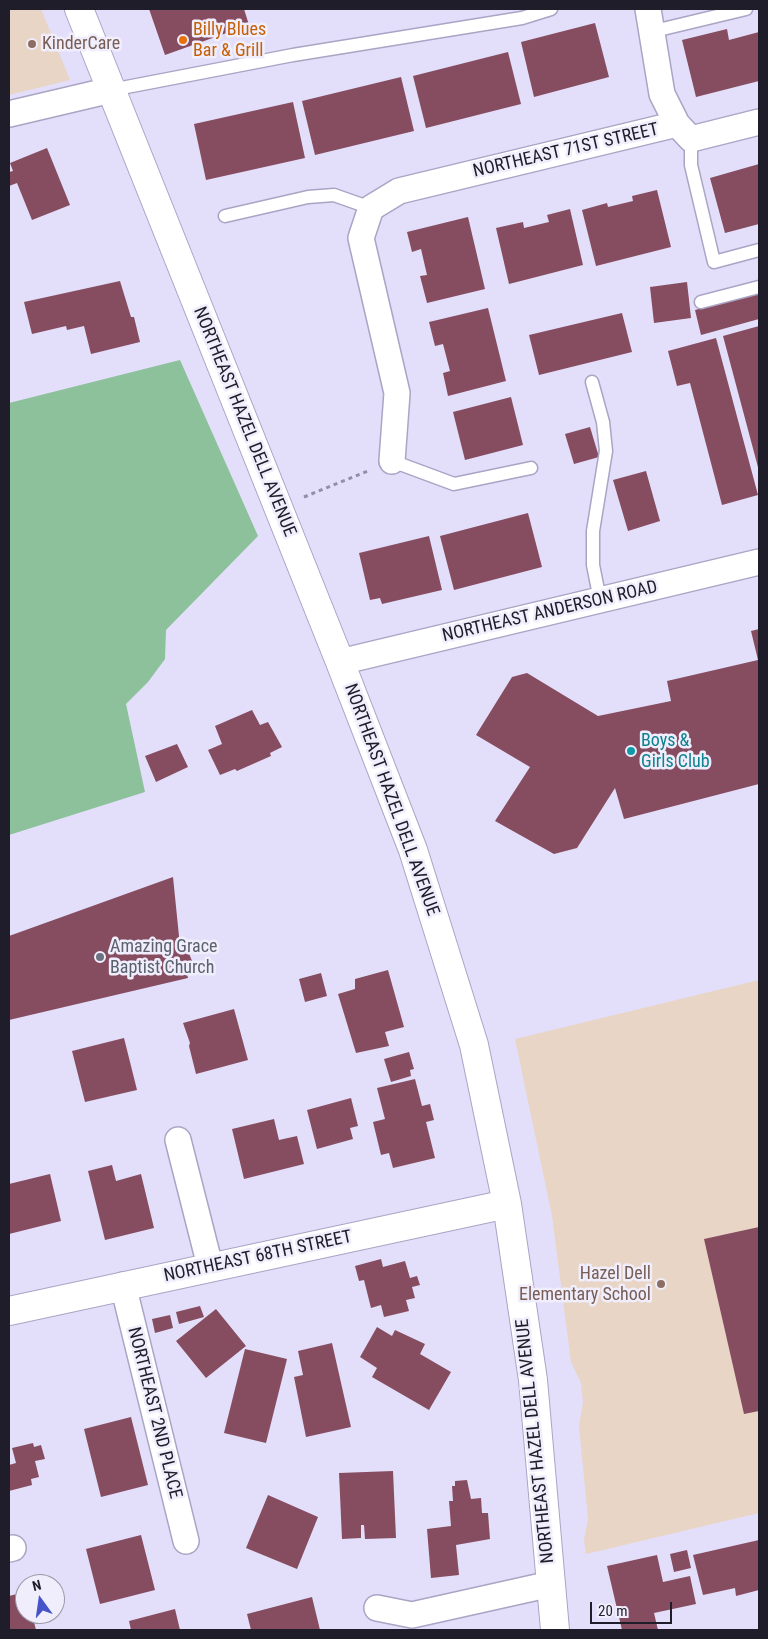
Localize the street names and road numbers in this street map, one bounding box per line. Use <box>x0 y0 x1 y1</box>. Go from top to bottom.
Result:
street label: NORTHEAST 71ST STREET <box>471 119 661 183</box>
street label: NORTHEAST HAZEL DELL AVENUE <box>188 304 300 540</box>
street label: NORTHEAST ANDERSON ROAD <box>440 577 660 647</box>
street label: NORTHEAST HAZEL DELL AVENUE <box>339 681 443 919</box>
street label: NORTHEAST 68TH STREET <box>162 1227 354 1287</box>
street label: NORTHEAST HAZEL DELL AVENUE <box>512 1318 560 1564</box>
street label: NORTHEAST 2ND PLACE <box>122 1325 186 1501</box>

